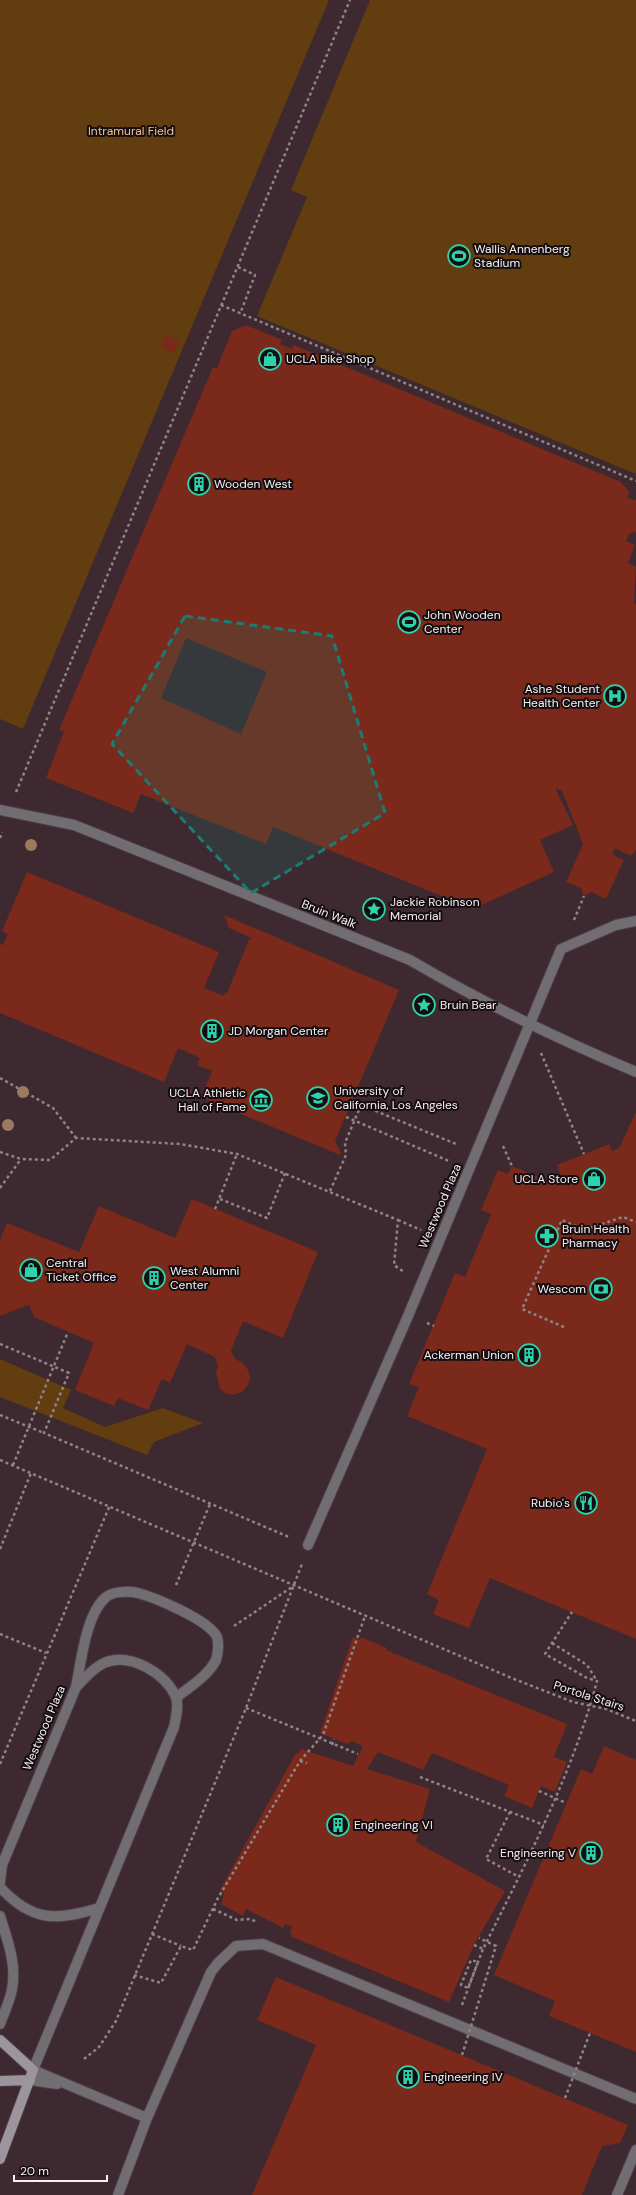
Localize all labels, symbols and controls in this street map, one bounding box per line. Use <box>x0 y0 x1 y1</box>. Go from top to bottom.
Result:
park label: Intramural Field <box>88 123 174 139</box>
place label: Wallis Annenberg Stadium <box>474 241 570 271</box>
sports icon: Wallis Annenberg Stadium <box>446 243 472 269</box>
shop icon: UCLA Bike Shop <box>257 346 283 372</box>
place label: UCLA Bike Shop <box>286 351 374 367</box>
building icon: Wooden West <box>186 471 212 497</box>
place label: Wooden West <box>214 476 292 492</box>
place label: John Wooden Center <box>424 607 501 637</box>
sports icon: John Wooden Center <box>396 609 422 635</box>
place label: Ashe Student Health Center <box>523 681 601 711</box>
hospital icon: Ashe Student Health Center <box>602 683 628 709</box>
place label: Jackie Robinson Memorial <box>390 894 480 924</box>
street label: Bruin Walk <box>299 896 359 932</box>
place icon: Jackie Robinson Memorial <box>361 896 387 922</box>
place icon: Bruin Bear <box>411 992 437 1018</box>
place label: Bruin Bear <box>440 997 497 1013</box>
building icon: JD Morgan Center <box>199 1018 225 1044</box>
place label: JD Morgan Center <box>228 1023 329 1039</box>
place label: University of California, Los Angeles <box>334 1083 458 1113</box>
place label: UCLA Athletic Hall of Fame <box>169 1085 246 1115</box>
school or university icon: University of California, Los Angeles <box>305 1085 331 1111</box>
museum icon: UCLA Athletic Hall of Fame <box>248 1087 274 1113</box>
street label: Westwood Plaza <box>415 1161 465 1251</box>
shop icon: UCLA Store <box>581 1166 607 1192</box>
place label: UCLA Store <box>514 1171 578 1187</box>
place label: Bruin Health Pharmacy <box>562 1221 629 1251</box>
pharmacy icon: Bruin Health Pharmacy <box>534 1223 560 1249</box>
place label: Central Ticket Office <box>46 1255 117 1285</box>
shop icon: Central Ticket Office <box>18 1257 44 1283</box>
place label: West Alumni Center <box>170 1263 240 1293</box>
building icon: West Alumni Center <box>141 1265 167 1291</box>
bank icon: Wescom <box>588 1276 614 1302</box>
place label: Wescom <box>537 1281 586 1297</box>
building icon: Ackerman Union <box>516 1342 542 1368</box>
place label: Ackerman Union <box>424 1347 514 1363</box>
restaurant icon: Rubio's <box>573 1490 599 1516</box>
place label: Rubio's <box>531 1495 570 1511</box>
street label: Portola Stairs <box>551 1677 627 1715</box>
street label: Westwood Plaza <box>19 1683 69 1773</box>
building icon: Engineering VI <box>325 1812 351 1838</box>
place label: Engineering VI <box>354 1817 433 1833</box>
building icon: Engineering V <box>578 1840 604 1866</box>
place label: Engineering V <box>500 1845 576 1861</box>
building icon: Engineering IV <box>395 2064 421 2090</box>
place label: Engineering IV <box>424 2069 503 2085</box>
scale bar <box>14 2157 107 2183</box>
text: 20 m <box>20 2163 49 2179</box>

